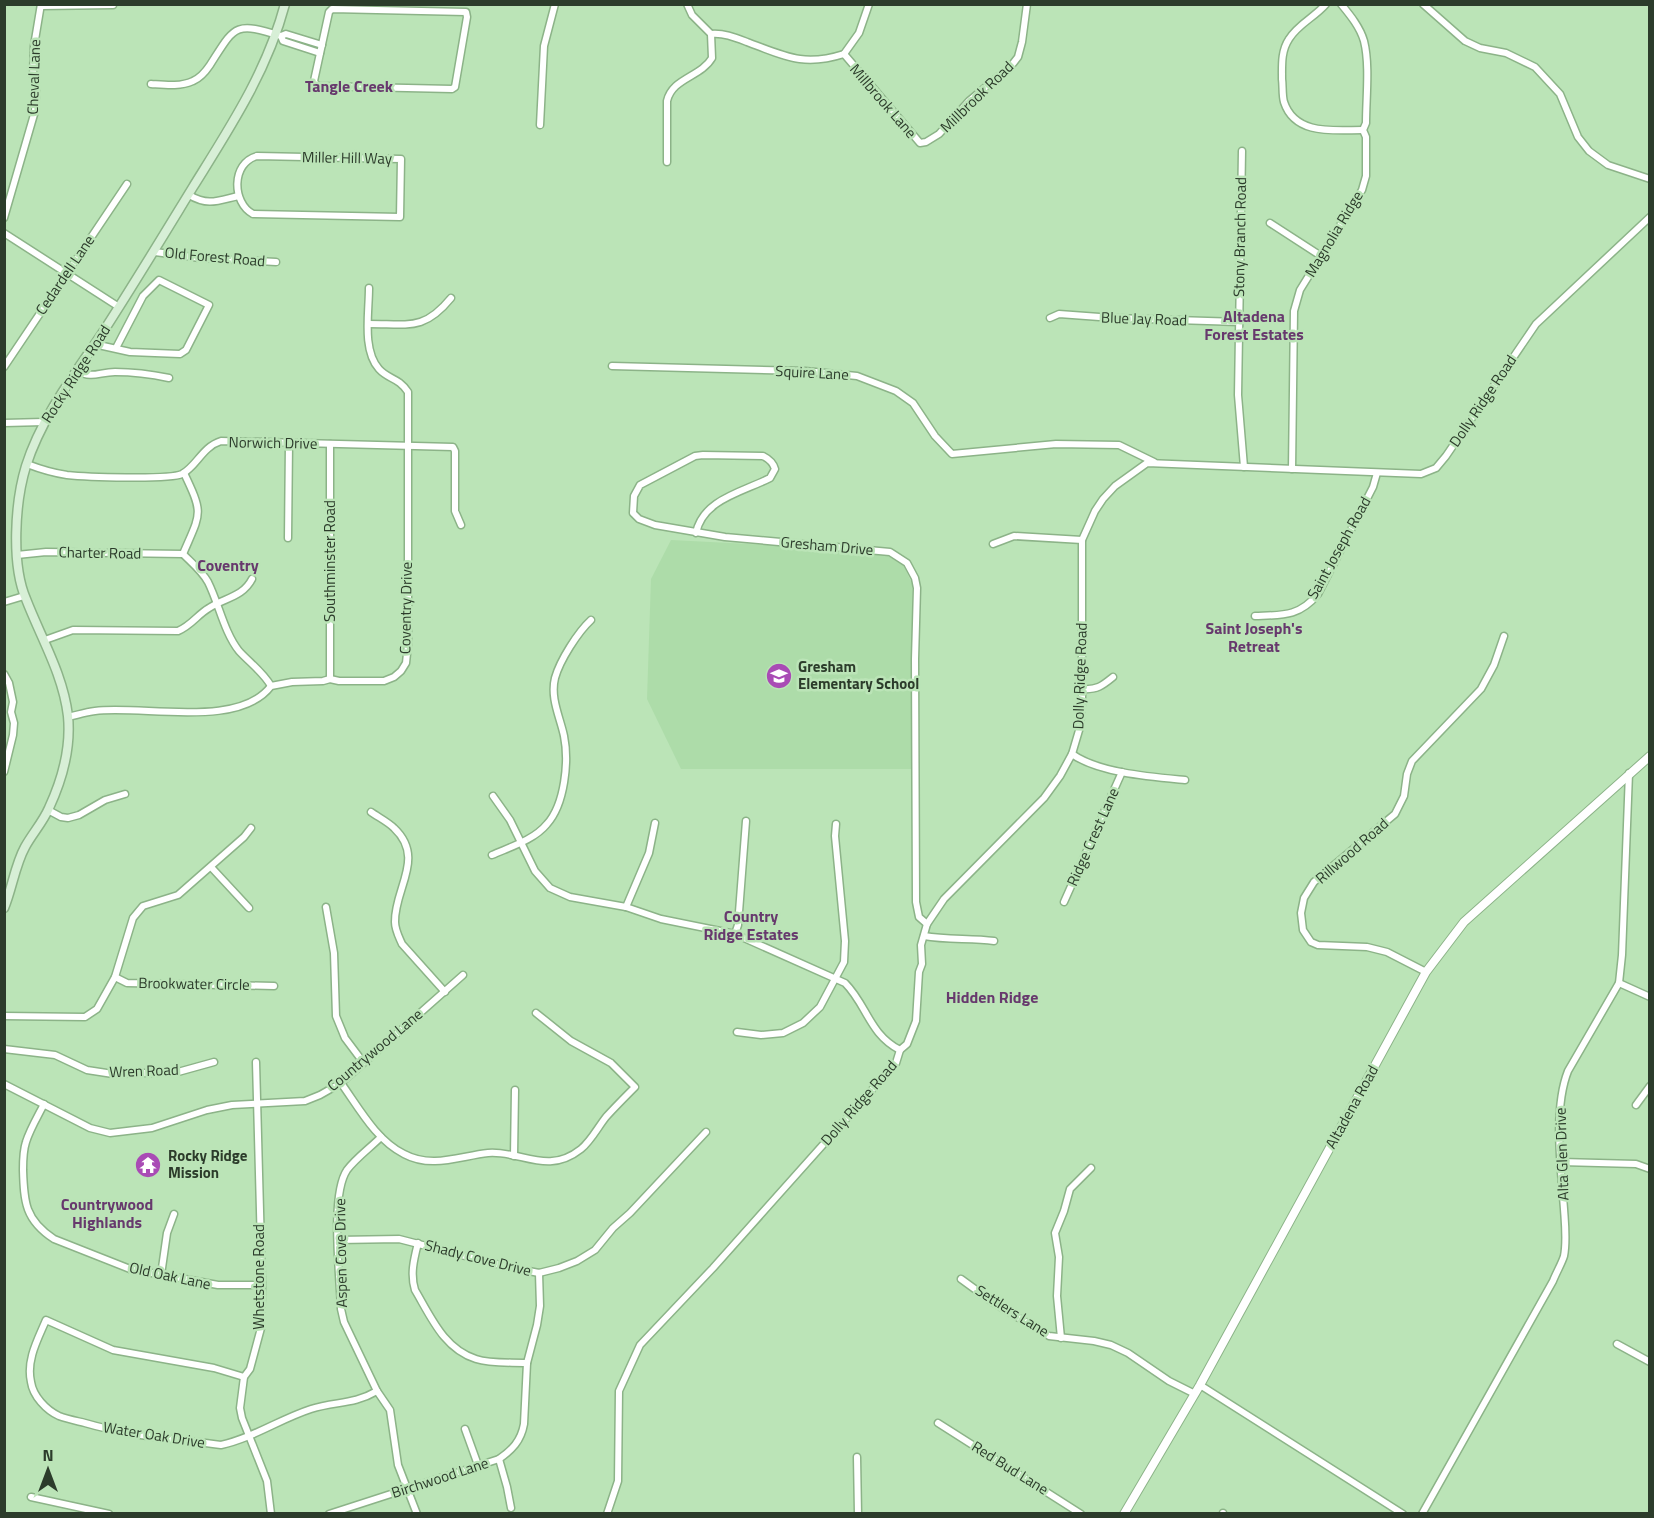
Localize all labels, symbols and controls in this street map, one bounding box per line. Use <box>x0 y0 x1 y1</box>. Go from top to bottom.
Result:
street label: Cheval Lane <box>21 39 46 115</box>
street label: Millbrook Road <box>935 56 1019 138</box>
street label: Millbrook Lane <box>844 58 922 143</box>
district label: Tangle Creek <box>305 74 394 98</box>
street label: Miller Hill Way <box>302 145 392 170</box>
street label: Stony Branch Road <box>1227 177 1252 297</box>
street label: Magnolia Ridge <box>1299 186 1368 281</box>
street label: Cedardell Lane <box>29 230 100 319</box>
street label: Old Forest Road <box>164 241 266 272</box>
district label: Altadena Forest Estates <box>1204 304 1304 346</box>
street label: Blue Jay Road <box>1100 306 1188 331</box>
street label: Rocky Ridge Road <box>35 320 116 427</box>
street label: Dolly Ridge Road <box>1443 350 1522 451</box>
street label: Squire Lane <box>775 359 849 386</box>
street label: Norwich Drive <box>229 430 317 455</box>
street label: Saint Joseph Road <box>1301 492 1376 603</box>
street label: Southminster Road <box>318 500 341 622</box>
street label: Gresham Drive <box>780 530 874 561</box>
street label: Charter Road <box>58 540 142 565</box>
district label: Coventry <box>197 553 259 577</box>
street label: Coventry Drive <box>393 562 418 654</box>
district label: Saint Joseph's Retreat <box>1206 616 1302 658</box>
street label: Dolly Ridge Road <box>1066 622 1093 730</box>
place label: Gresham Elementary School <box>798 655 919 695</box>
school or university icon: Gresham Elementary School <box>764 661 794 691</box>
street label: Ridge Crest Lane <box>1061 784 1125 890</box>
street label: Rillwood Road <box>1310 812 1393 889</box>
district label: Country Ridge Estates <box>703 904 799 946</box>
street label: Brookwater Circle <box>138 971 250 996</box>
district label: Hidden Ridge <box>946 985 1038 1009</box>
street label: Countrywood Lane <box>322 1003 427 1096</box>
street label: Dolly Ridge Road <box>815 1055 902 1150</box>
street label: Wren Road <box>109 1058 179 1083</box>
street label: Altadena Road <box>1319 1061 1384 1153</box>
street label: Alta Glen Drive <box>1548 1107 1575 1201</box>
place label: Rocky Ridge Mission <box>168 1144 248 1184</box>
temple icon: Rocky Ridge Mission <box>133 1150 163 1180</box>
district label: Countrywood Highlands <box>61 1192 153 1234</box>
street label: Aspen Cove Drive <box>328 1198 353 1308</box>
street label: Whetstone Road <box>247 1224 270 1330</box>
street label: Shady Cove Drive <box>423 1233 534 1282</box>
street label: Old Oak Lane <box>127 1256 213 1295</box>
street label: Settlers Lane <box>971 1279 1054 1342</box>
street label: Water Oak Drive <box>102 1415 207 1454</box>
street label: Red Bud Lane <box>967 1435 1053 1500</box>
north arrow <box>18 1440 78 1500</box>
text: N <box>42 1443 54 1467</box>
street label: Birchwood Lane <box>388 1451 491 1504</box>

